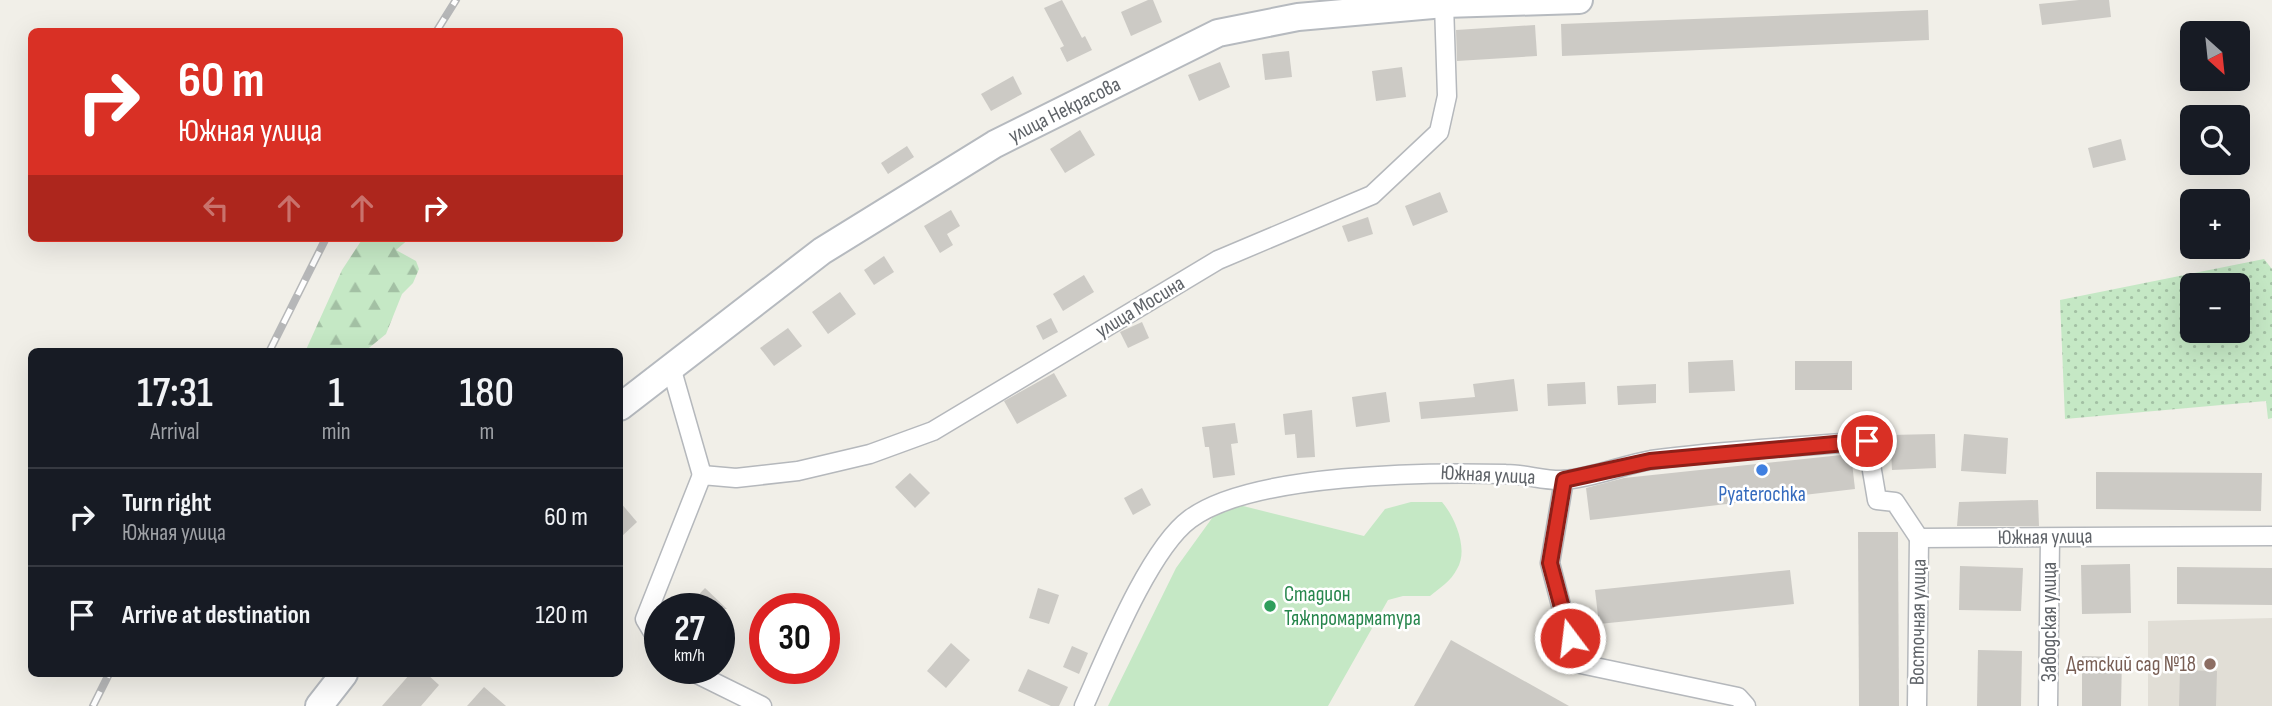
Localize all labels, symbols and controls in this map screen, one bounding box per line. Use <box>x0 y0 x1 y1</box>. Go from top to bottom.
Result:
north arrow <box>2180 21 2250 91</box>
map controls <box>2180 21 2250 343</box>
text: 60 m <box>178 52 265 111</box>
icon: right <box>63 56 154 147</box>
street label: улица Некрасова <box>1004 71 1124 148</box>
button: search <box>2180 105 2250 175</box>
text: Южная улица <box>178 112 322 151</box>
icon: left <box>197 189 235 227</box>
icon: ahead <box>270 189 308 227</box>
icon: ahead <box>343 189 381 227</box>
icon: right <box>416 189 454 227</box>
button: + <box>2180 189 2250 259</box>
street label: улица Мосина <box>1091 271 1189 343</box>
button: − <box>2180 273 2250 343</box>
text: 17:31 <box>137 368 213 419</box>
text: 1 <box>328 368 344 419</box>
text: 180 <box>460 368 514 419</box>
pin <box>1837 411 1897 471</box>
text: Arrival <box>150 418 200 446</box>
text: min <box>322 418 351 446</box>
text: m <box>479 418 494 446</box>
icon: arrive <box>1848 422 1886 460</box>
street label: Южная улица <box>1440 460 1536 490</box>
marker: Pyaterochka <box>1754 462 1770 478</box>
place label: Pyaterochka <box>1718 482 1806 507</box>
text: Turn right <box>122 488 211 519</box>
icon: right <box>63 498 101 536</box>
text: 60 m <box>544 502 588 533</box>
text: Южная улица <box>122 519 226 547</box>
street label: Южная улица <box>1997 524 2093 550</box>
street label: Восточная улица <box>1904 559 1932 685</box>
street label: Заводская улица <box>2037 562 2062 682</box>
place label: Стадион Тяжпромарматура <box>1284 582 1421 631</box>
speed limit sign: 30 <box>749 593 840 684</box>
icon: arrive <box>63 596 101 634</box>
marker: Стадион Тяжпромарматура <box>1262 598 1278 614</box>
text: Arrive at destination <box>122 600 310 631</box>
text: 120 m <box>535 600 588 631</box>
position arrow <box>1533 601 1607 675</box>
text: 27 <box>674 608 705 651</box>
text: km/h <box>674 645 705 666</box>
place label: Детский сад №18 <box>2066 652 2196 677</box>
marker: Детский сад №18 <box>2202 656 2218 672</box>

